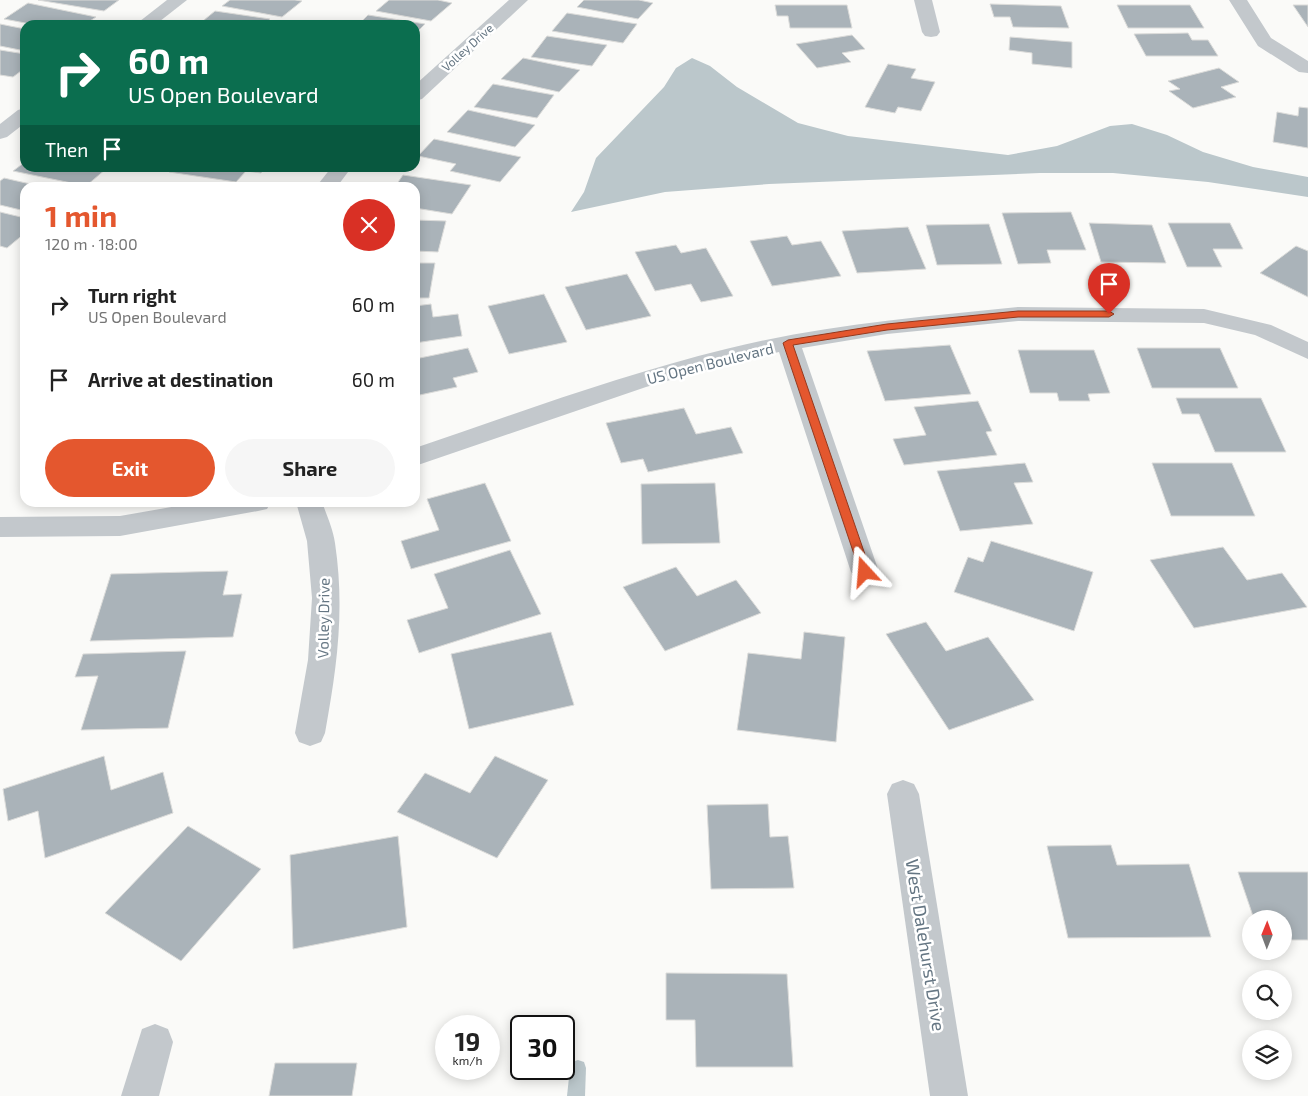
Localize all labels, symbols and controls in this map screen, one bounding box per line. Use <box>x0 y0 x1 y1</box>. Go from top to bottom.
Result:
street label: Volley Drive <box>438 20 496 74</box>
text: 60 m <box>128 39 209 81</box>
icon: right <box>45 40 110 105</box>
text: US Open Boulevard <box>128 81 319 107</box>
icon: arrive <box>98 135 126 163</box>
text: Then <box>45 138 88 161</box>
text: 1 min <box>45 197 117 233</box>
button: close <box>343 199 395 251</box>
text: 120 m · 18:00 <box>45 234 138 253</box>
pin <box>1088 263 1130 314</box>
icon: arrive <box>1095 270 1123 298</box>
text: Turn right <box>88 284 176 307</box>
icon: right <box>45 291 73 319</box>
text: 60 m <box>352 293 395 316</box>
text: US Open Boulevard <box>88 307 227 326</box>
street label: US Open Boulevard <box>645 339 775 387</box>
icon: arrive <box>45 366 73 394</box>
text: Arrive at destination <box>88 368 273 391</box>
text: 60 m <box>352 368 395 391</box>
button: Exit <box>45 439 215 497</box>
button: Share <box>225 439 395 497</box>
position arrow <box>838 545 890 597</box>
street label: Volley Drive <box>313 578 333 658</box>
street label: West Dalehurst Drive <box>902 857 950 1033</box>
north arrow <box>1242 910 1292 960</box>
map controls <box>1242 910 1292 1080</box>
button: search <box>1242 970 1292 1020</box>
speed limit sign: 30 <box>510 1015 575 1080</box>
text: 19 <box>455 1026 480 1056</box>
button: layers <box>1242 1030 1292 1080</box>
text: km/h <box>453 1053 482 1067</box>

